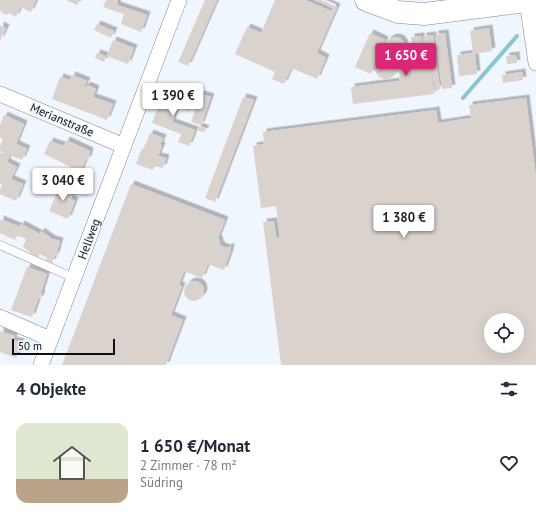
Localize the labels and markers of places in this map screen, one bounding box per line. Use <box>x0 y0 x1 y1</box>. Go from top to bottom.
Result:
pin: 1 650 € <box>369 43 443 77</box>
pin: 1 390 € <box>136 83 210 117</box>
pin: 3 040 € <box>26 168 100 202</box>
pin: 1 380 € <box>367 205 441 239</box>

